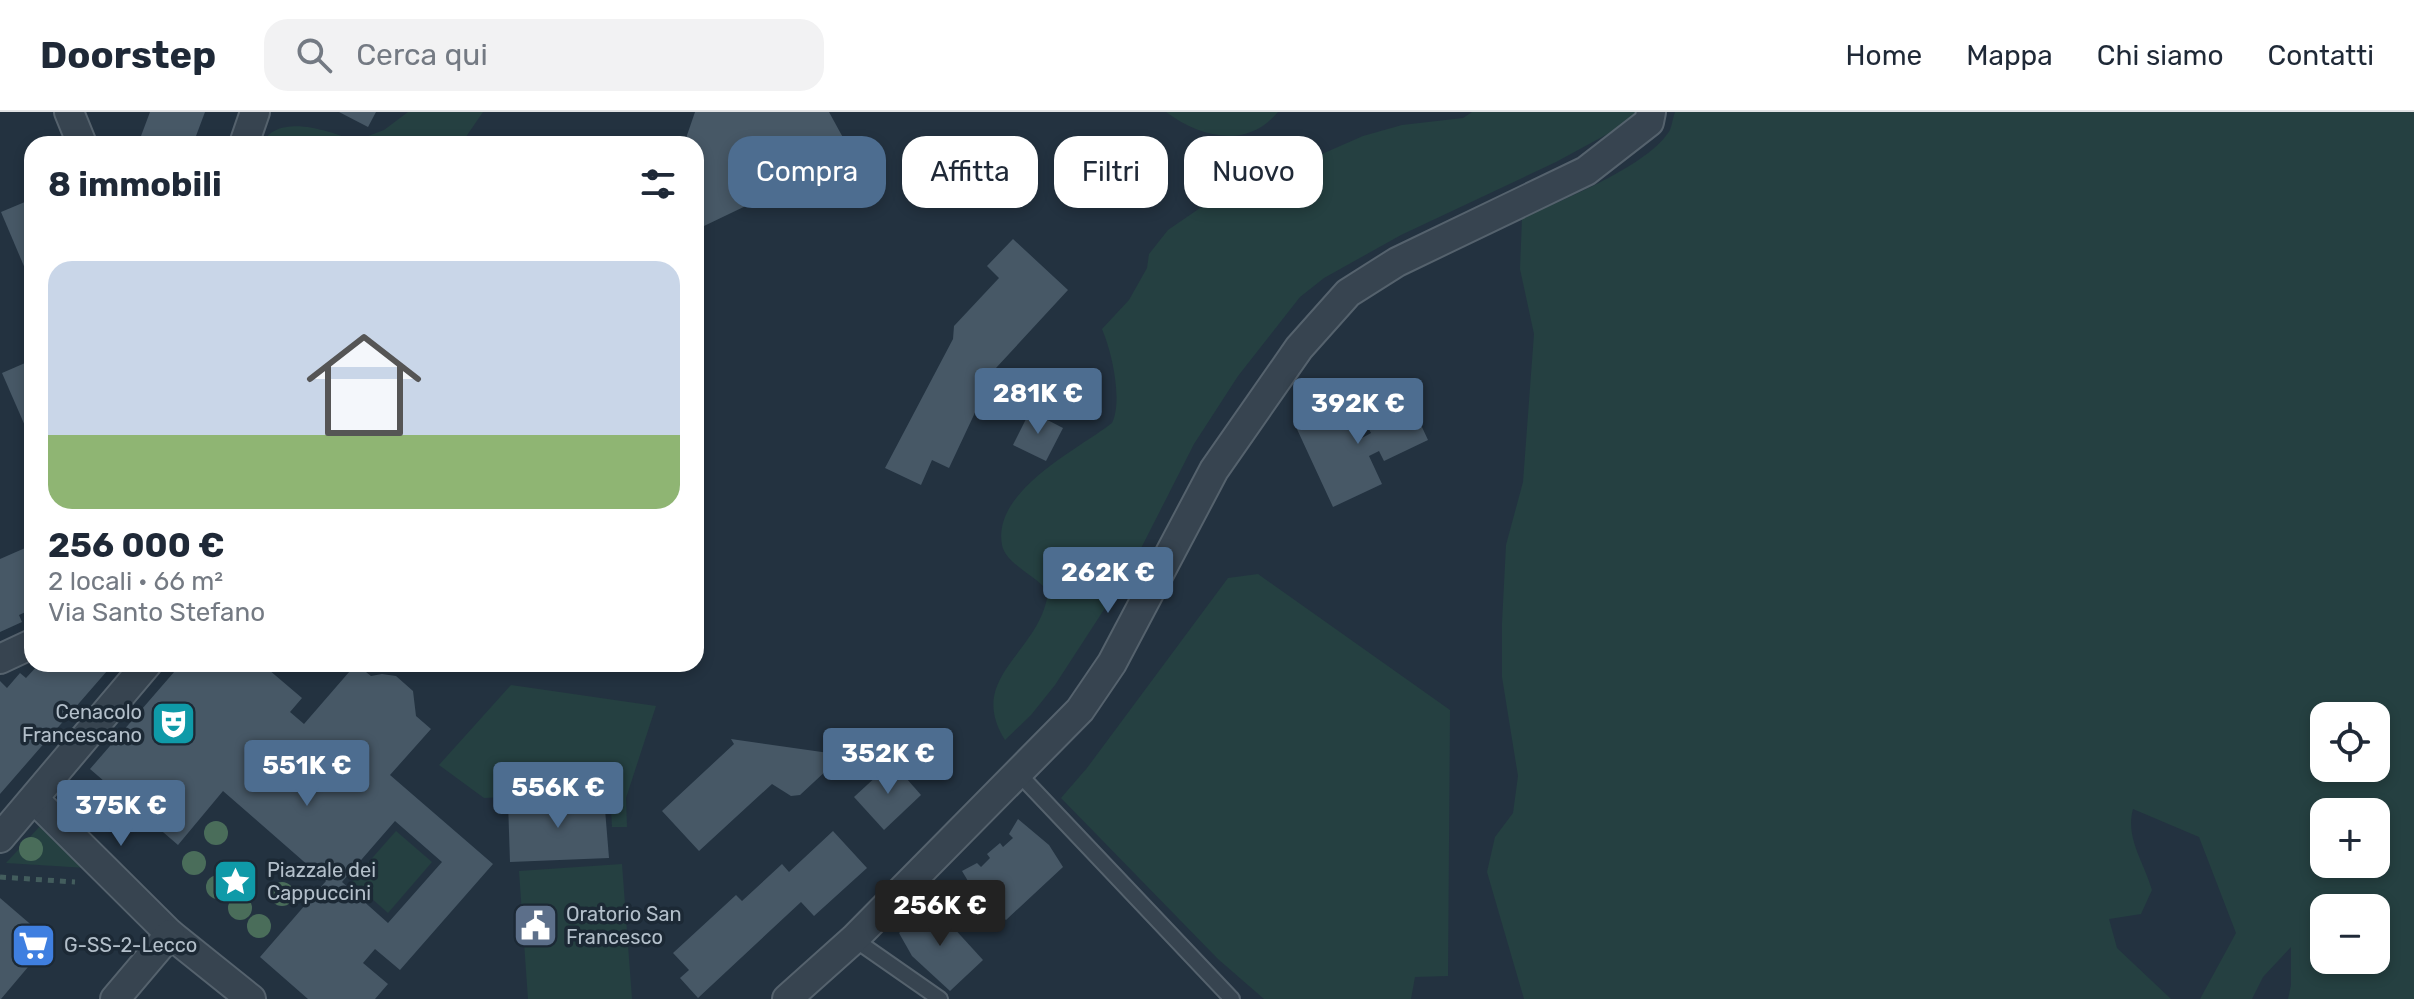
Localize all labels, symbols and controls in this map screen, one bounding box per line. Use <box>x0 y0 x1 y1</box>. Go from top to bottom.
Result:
search box <box>264 19 824 91</box>
text: Doorstep <box>40 32 216 78</box>
icon: search <box>292 33 336 77</box>
text: Cerca qui <box>356 37 488 73</box>
text: Home <box>1846 39 1922 72</box>
text: Mappa <box>1966 39 2053 72</box>
text: Chi siamo <box>2097 39 2224 72</box>
text: Contatti <box>2268 39 2374 72</box>
chip: Compra <box>728 136 886 208</box>
chip: Affitta <box>902 136 1038 208</box>
chip: Filtri <box>1054 136 1168 208</box>
chip: Nuovo <box>1184 136 1323 208</box>
icon: filters <box>636 162 680 206</box>
text: 8 immobili <box>48 164 222 205</box>
icon: home <box>292 313 436 457</box>
pin: 281K € <box>973 368 1103 436</box>
text: 281K € <box>993 378 1083 409</box>
pin: 392K € <box>1293 378 1423 446</box>
text: 392K € <box>1311 388 1405 419</box>
text: 256 000 € <box>48 525 225 566</box>
pin: 262K € <box>1043 547 1173 615</box>
text: 262K € <box>1061 557 1155 588</box>
text: 2 locali · 66 m² <box>48 566 223 597</box>
text: Via Santo Stefano <box>48 597 265 628</box>
place label: Cenacolo Francescano <box>22 700 142 747</box>
theatre icon: Cenacolo Francescano <box>149 700 197 748</box>
map controls <box>2310 702 2390 974</box>
button: locate <box>2310 702 2390 782</box>
pin: 352K € <box>823 728 953 796</box>
text: 352K € <box>841 738 935 769</box>
pin: 551K € <box>242 740 372 808</box>
text: 551K € <box>262 750 352 781</box>
pin: 556K € <box>493 762 623 830</box>
text: 556K € <box>511 772 605 803</box>
pin: 375K € <box>56 780 186 848</box>
text: 375K € <box>75 790 167 821</box>
button: + <box>2310 798 2390 878</box>
place icon: Piazzale dei Cappuccini <box>212 858 260 906</box>
place label: Piazzale dei Cappuccini <box>267 858 376 905</box>
pin: 256K € <box>875 880 1005 948</box>
text: 256K € <box>893 890 987 921</box>
button: − <box>2310 894 2390 974</box>
public building icon: Oratorio San Francesco <box>511 901 559 949</box>
place label: Oratorio San Francesco <box>566 902 682 949</box>
supermarket icon: G-SS-2-Lecco <box>9 921 57 969</box>
place label: G-SS-2-Lecco <box>64 933 197 957</box>

